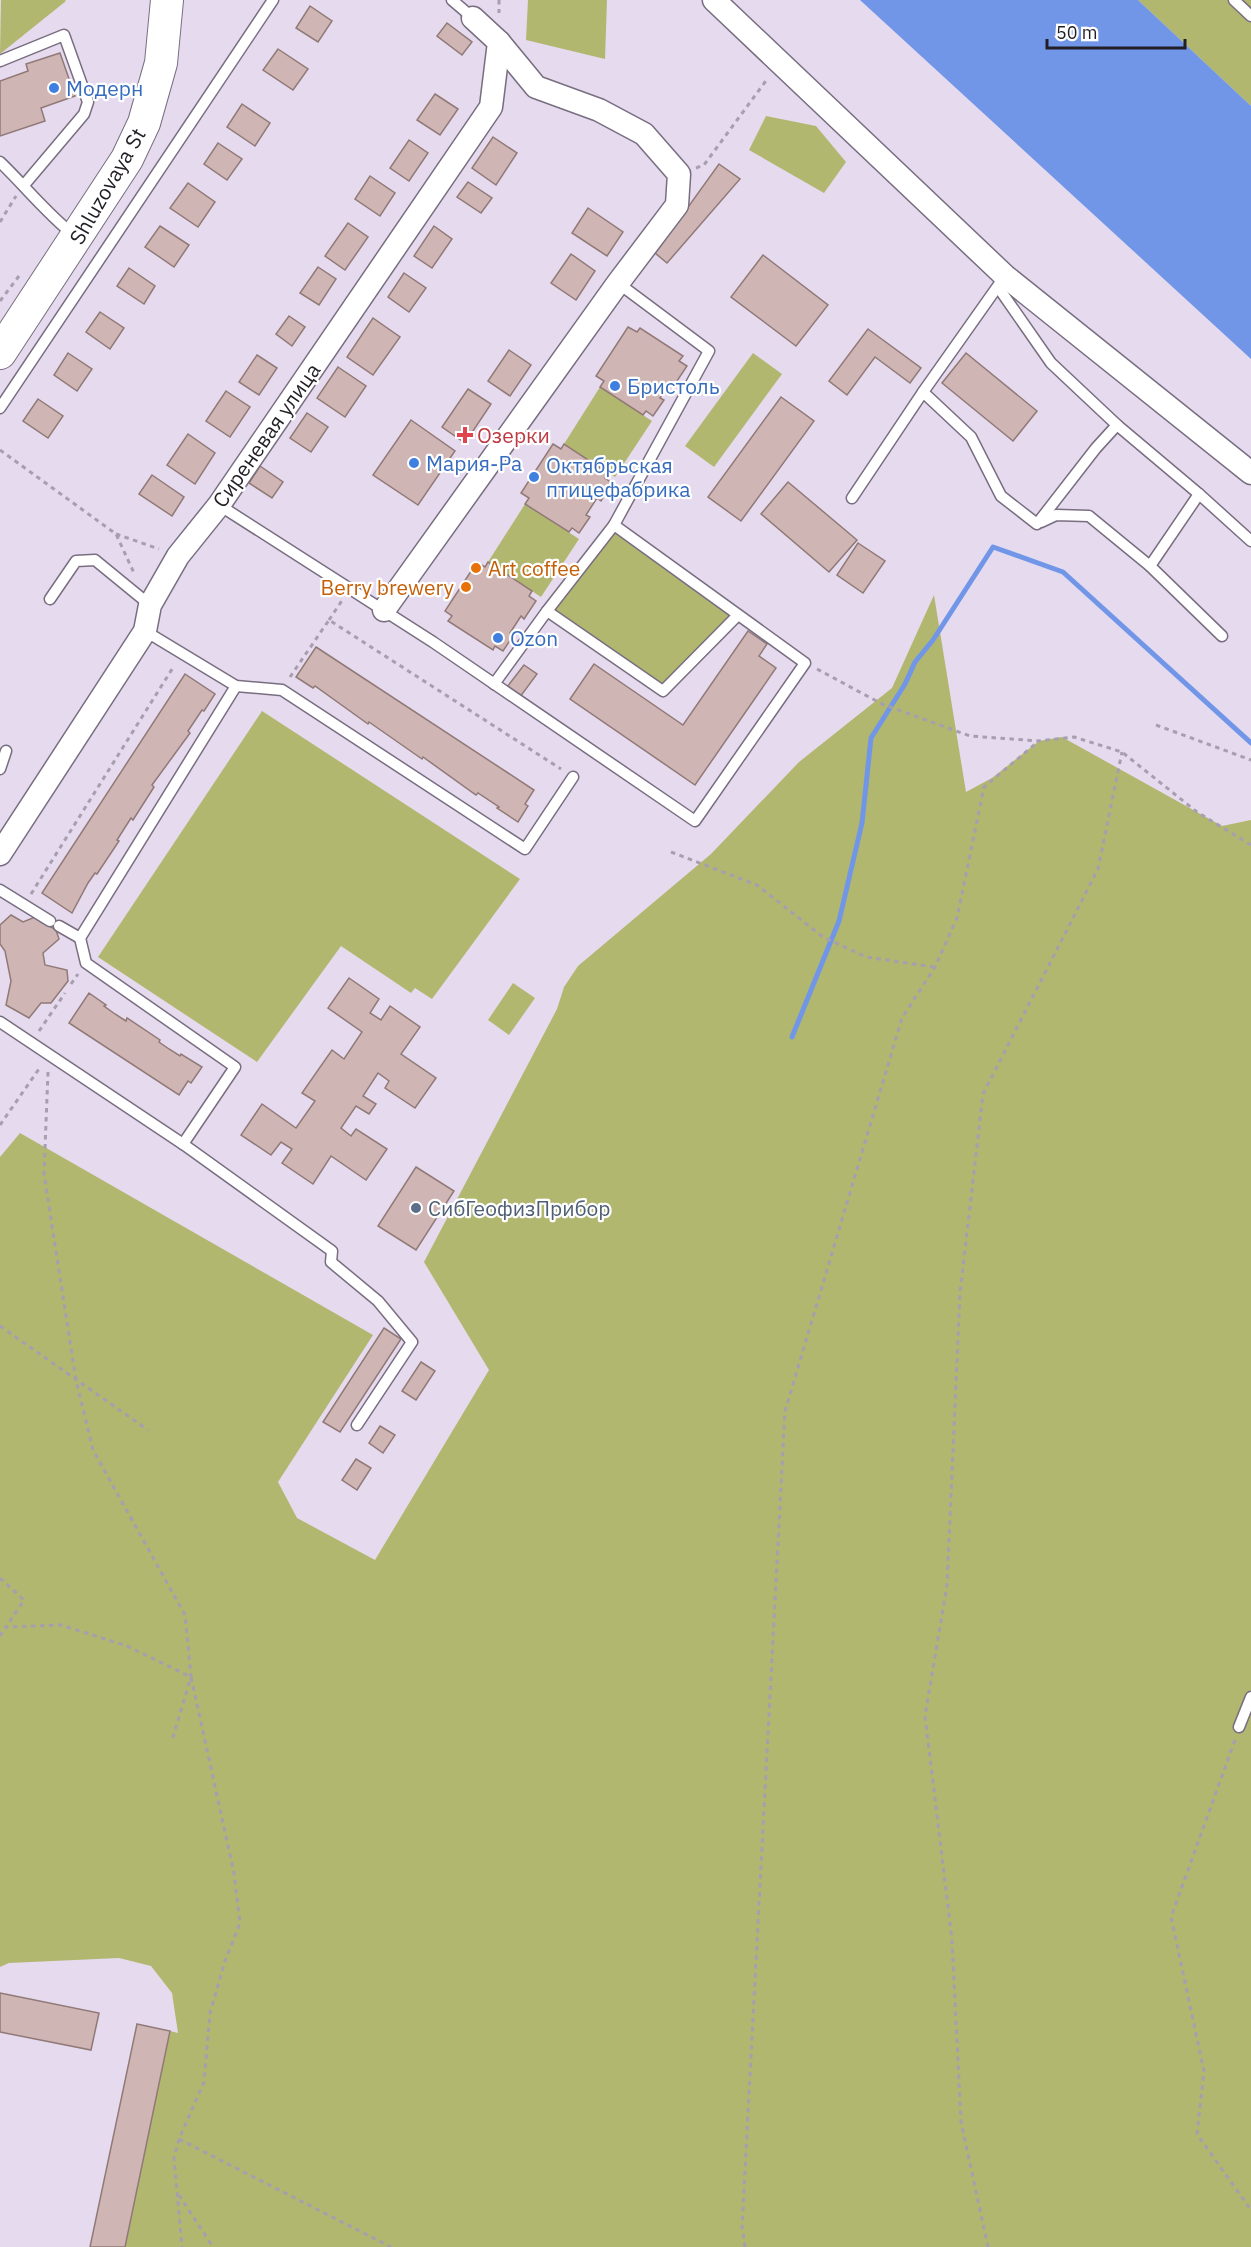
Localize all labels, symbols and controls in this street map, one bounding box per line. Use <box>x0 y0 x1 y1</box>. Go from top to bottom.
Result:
scale bar <box>1047 12 1185 50</box>
text: 50 m <box>1056 21 1098 44</box>
place label: Модерн <box>66 74 143 102</box>
marker: Модерн <box>47 81 61 95</box>
street label: Shluzovaya St <box>62 123 152 249</box>
street label: Сиреневая улица <box>206 357 326 513</box>
place label: Бристоль <box>627 372 720 400</box>
marker: Бристоль <box>608 379 622 393</box>
place label: Озерки <box>477 421 550 449</box>
marker: Озерки <box>458 428 472 442</box>
place label: Мария-Ра <box>426 449 522 477</box>
place label: Октябрьская птицефабрика <box>546 451 690 503</box>
marker: Мария-Ра <box>407 456 421 470</box>
marker: Октябрьская птицефабрика <box>527 470 541 484</box>
place label: Art coffee <box>488 554 580 582</box>
marker: Art coffee <box>469 561 483 575</box>
place label: Berry brewery <box>321 573 455 601</box>
marker: Berry brewery <box>459 580 473 594</box>
place label: Ozon <box>510 624 558 652</box>
marker: Ozon <box>491 631 505 645</box>
place label: СибГеофизПрибор <box>428 1194 610 1222</box>
marker: СибГеофизПрибор <box>409 1201 423 1215</box>

